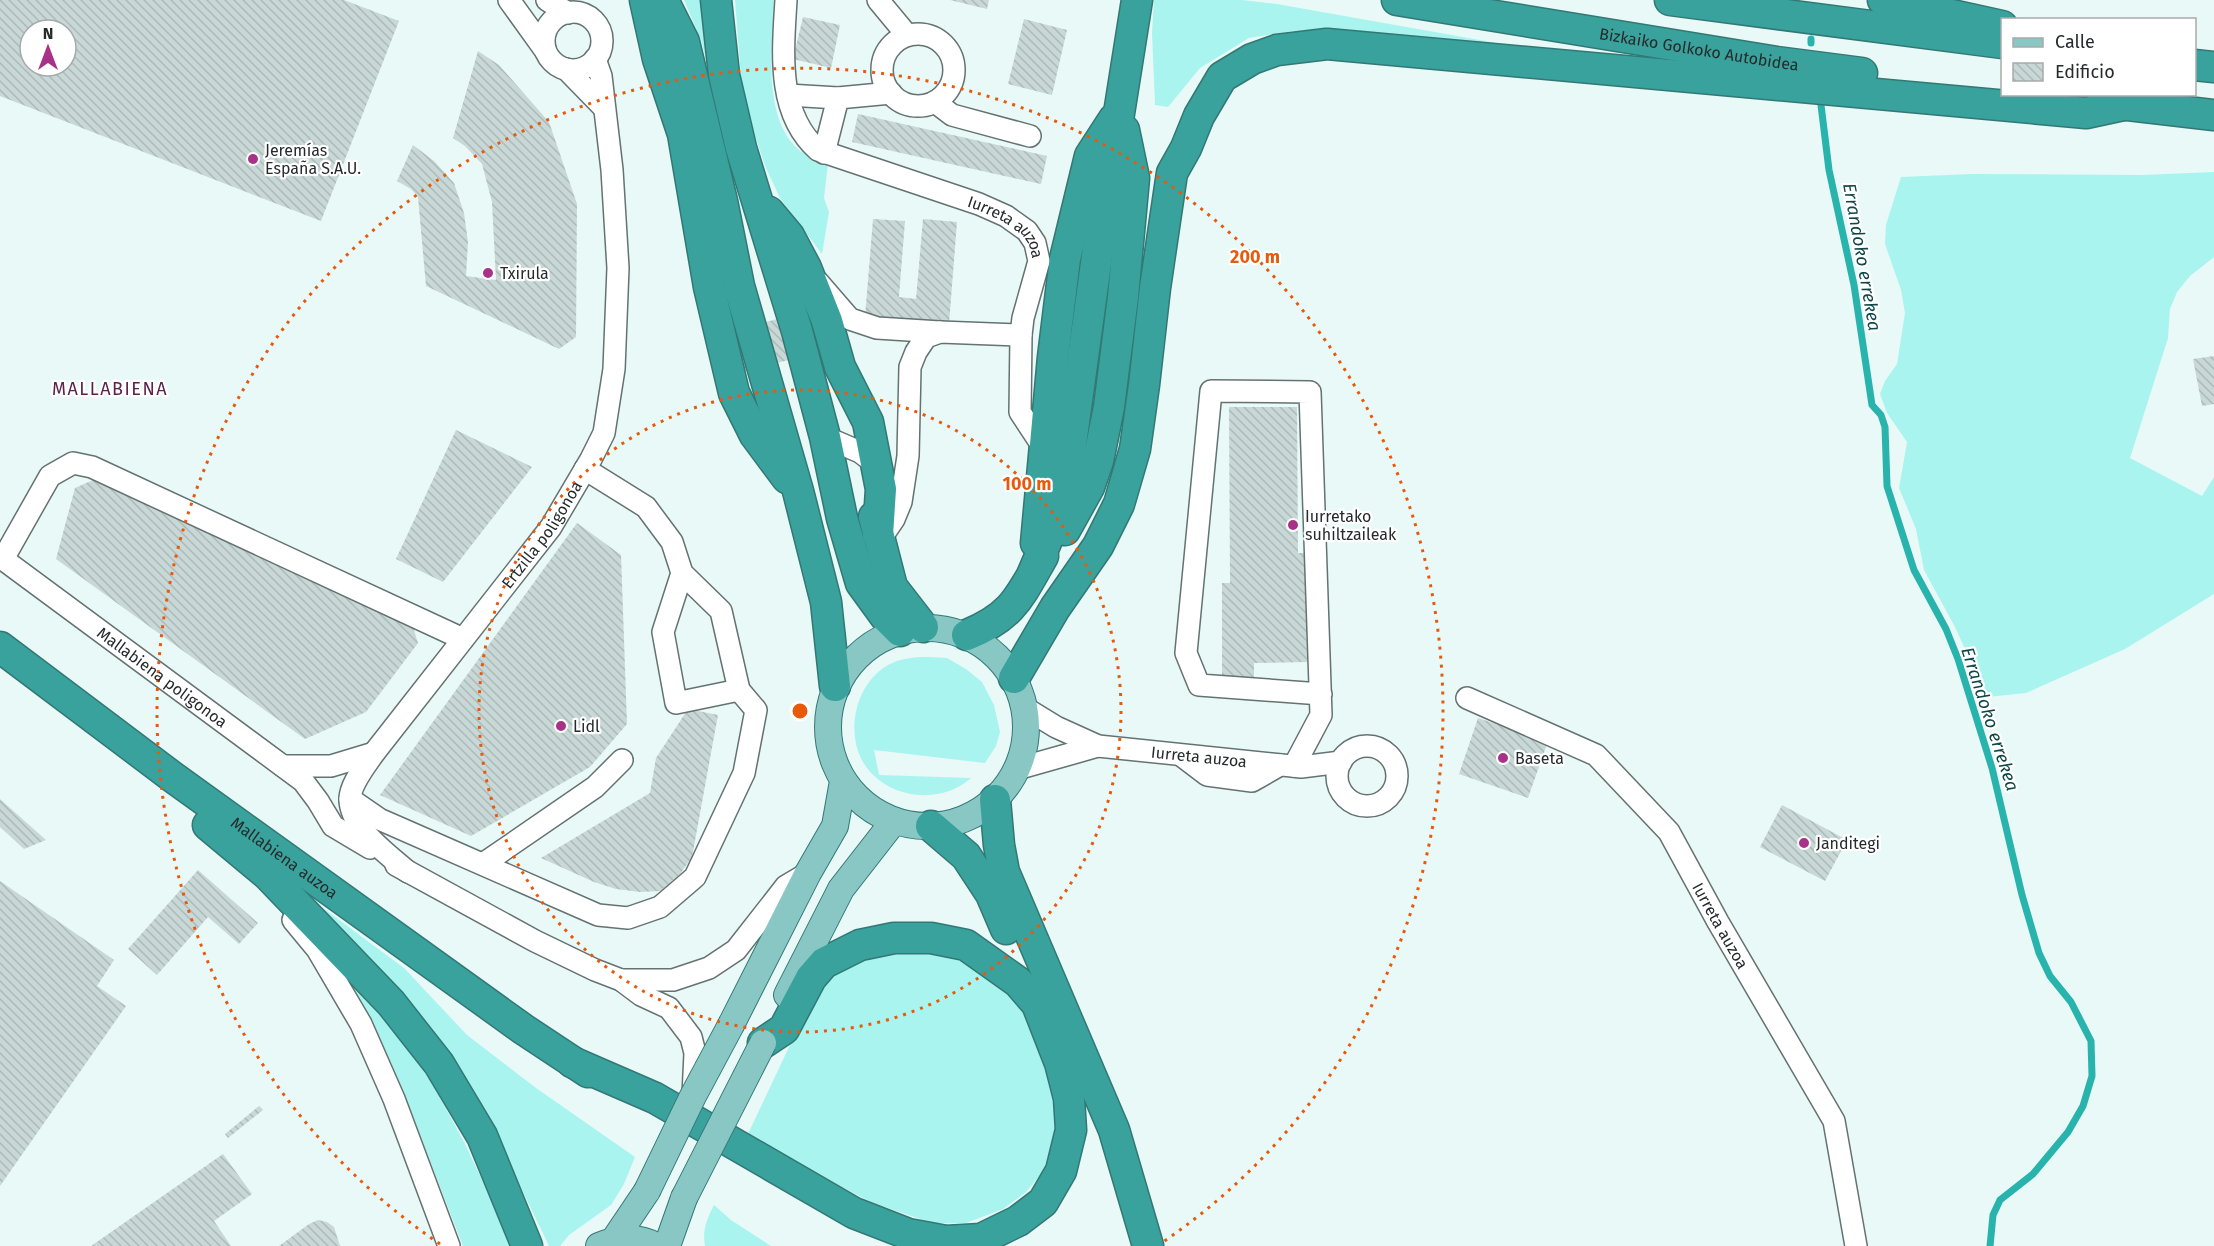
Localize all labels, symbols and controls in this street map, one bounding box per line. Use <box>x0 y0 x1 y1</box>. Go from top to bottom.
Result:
north arrow <box>18 18 78 78</box>
legend <box>2001 18 2196 96</box>
text: N <box>43 24 53 43</box>
street label: Bizkaiko Golkoko Autobidea <box>1598 24 1800 74</box>
text: Calle <box>2055 31 2095 53</box>
text: Edificio <box>2055 61 2115 83</box>
place label: Jeremías España S.A.U. <box>265 141 361 178</box>
marker: Jeremías España S.A.U. <box>246 152 260 166</box>
water label: Errandoko errekea <box>1838 181 1886 333</box>
street label: Iurreta auzoa <box>965 191 1048 260</box>
text: 200 m <box>1230 246 1280 268</box>
place label: Txirula <box>500 264 549 283</box>
marker: Txirula <box>481 266 495 280</box>
district label: MALLABIENA <box>52 378 168 400</box>
text: 100 m <box>1003 473 1051 495</box>
street label: Ertzilla poligonoa <box>497 477 586 592</box>
place label: Iurretako suhiltzaileak <box>1305 507 1397 544</box>
marker: Iurretako suhiltzaileak <box>1286 518 1300 532</box>
street label: Mallabiena poligonoa <box>94 623 231 731</box>
water label: Errandoko errekea <box>1956 644 2024 794</box>
centre of rings <box>790 701 810 721</box>
place label: Lidl <box>573 717 600 736</box>
marker: Lidl <box>554 719 568 733</box>
street label: Iurreta auzoa <box>1150 742 1248 771</box>
place label: Baseta <box>1515 749 1564 768</box>
marker: Baseta <box>1496 751 1510 765</box>
street label: Mallabiena auzoa <box>227 813 342 902</box>
place label: Janditegi <box>1816 834 1880 853</box>
marker: Janditegi <box>1797 836 1811 850</box>
street label: Iurreta auzoa <box>1689 879 1753 972</box>

